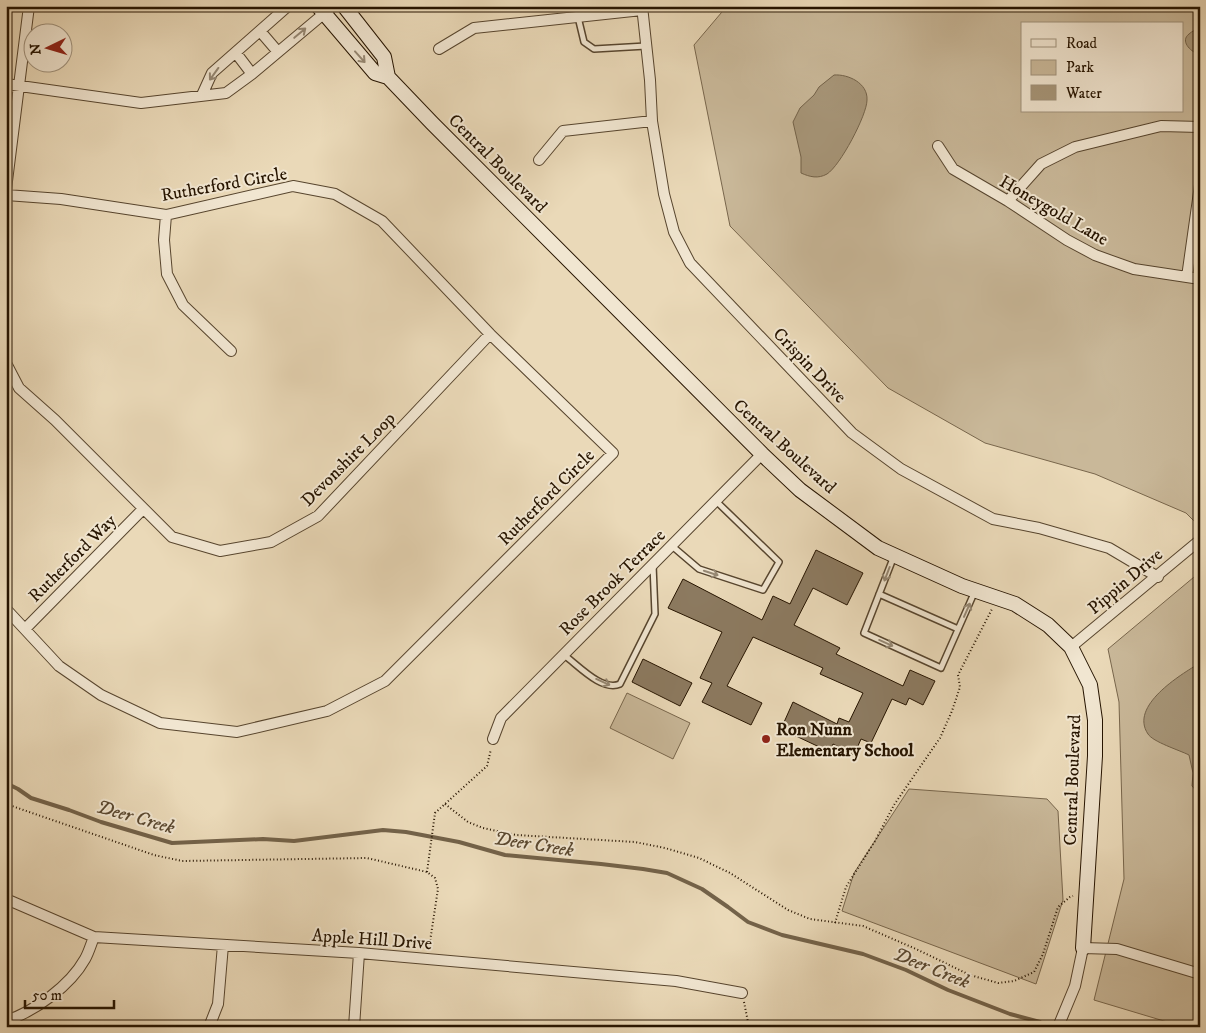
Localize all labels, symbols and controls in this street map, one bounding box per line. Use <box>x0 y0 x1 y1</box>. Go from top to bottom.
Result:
north arrow <box>22 22 72 72</box>
legend <box>1021 22 1184 112</box>
one-way arrow <box>293 28 306 39</box>
text: Road <box>1066 34 1098 53</box>
text: N <box>27 42 46 56</box>
one-way arrow <box>355 50 366 63</box>
text: Park <box>1066 58 1095 77</box>
one-way arrow <box>209 67 219 81</box>
text: Water <box>1065 84 1102 103</box>
street label: Central Boulevard <box>443 110 551 218</box>
street label: Rutherford Circle <box>159 163 289 207</box>
street label: Honeygold Lane <box>995 171 1112 251</box>
street label: Crispin Drive <box>768 323 851 408</box>
street label: Central Boulevard <box>728 395 840 499</box>
street label: Devonshire Loop <box>297 408 400 511</box>
street label: Rutherford Circle <box>494 445 600 551</box>
street label: Rutherford Way <box>24 510 122 607</box>
street label: Rose Brook Terrace <box>555 525 671 641</box>
street label: Pippin Drive <box>1084 544 1168 619</box>
one-way arrow <box>882 566 891 582</box>
one-way arrow <box>703 569 718 578</box>
one-way arrow <box>962 603 972 618</box>
one-way arrow <box>878 639 893 649</box>
one-way arrow <box>595 678 610 688</box>
street label: Central Boulevard <box>1060 714 1086 846</box>
place label: Ron Nunn Elementary School <box>776 719 914 762</box>
marker: Ron Nunn Elementary School <box>760 733 772 745</box>
water label: Deer Creek <box>94 795 177 840</box>
water label: Deer Creek <box>492 827 575 862</box>
street label: Apple Hill Drive <box>311 925 433 955</box>
water label: Deer Creek <box>890 943 973 994</box>
scale bar <box>25 978 114 1010</box>
text: 50 m <box>32 986 62 1005</box>

